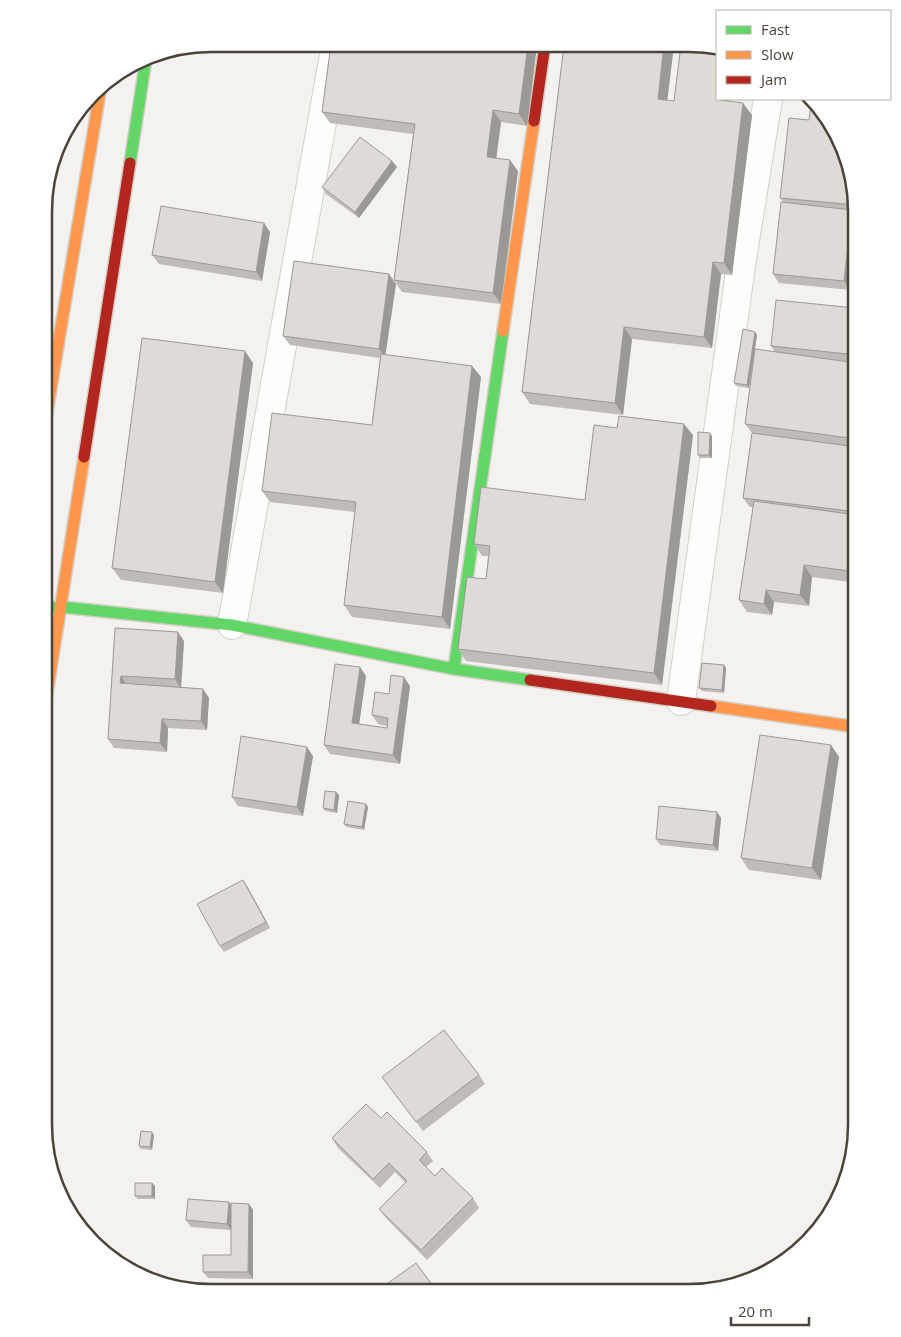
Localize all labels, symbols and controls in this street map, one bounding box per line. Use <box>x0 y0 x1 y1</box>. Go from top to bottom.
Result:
legend <box>716 10 891 100</box>
text: Fast <box>761 19 790 39</box>
text: Slow <box>761 44 794 64</box>
text: Jam <box>759 69 787 89</box>
scale bar <box>731 1294 808 1326</box>
text: 20 m <box>738 1301 773 1321</box>

